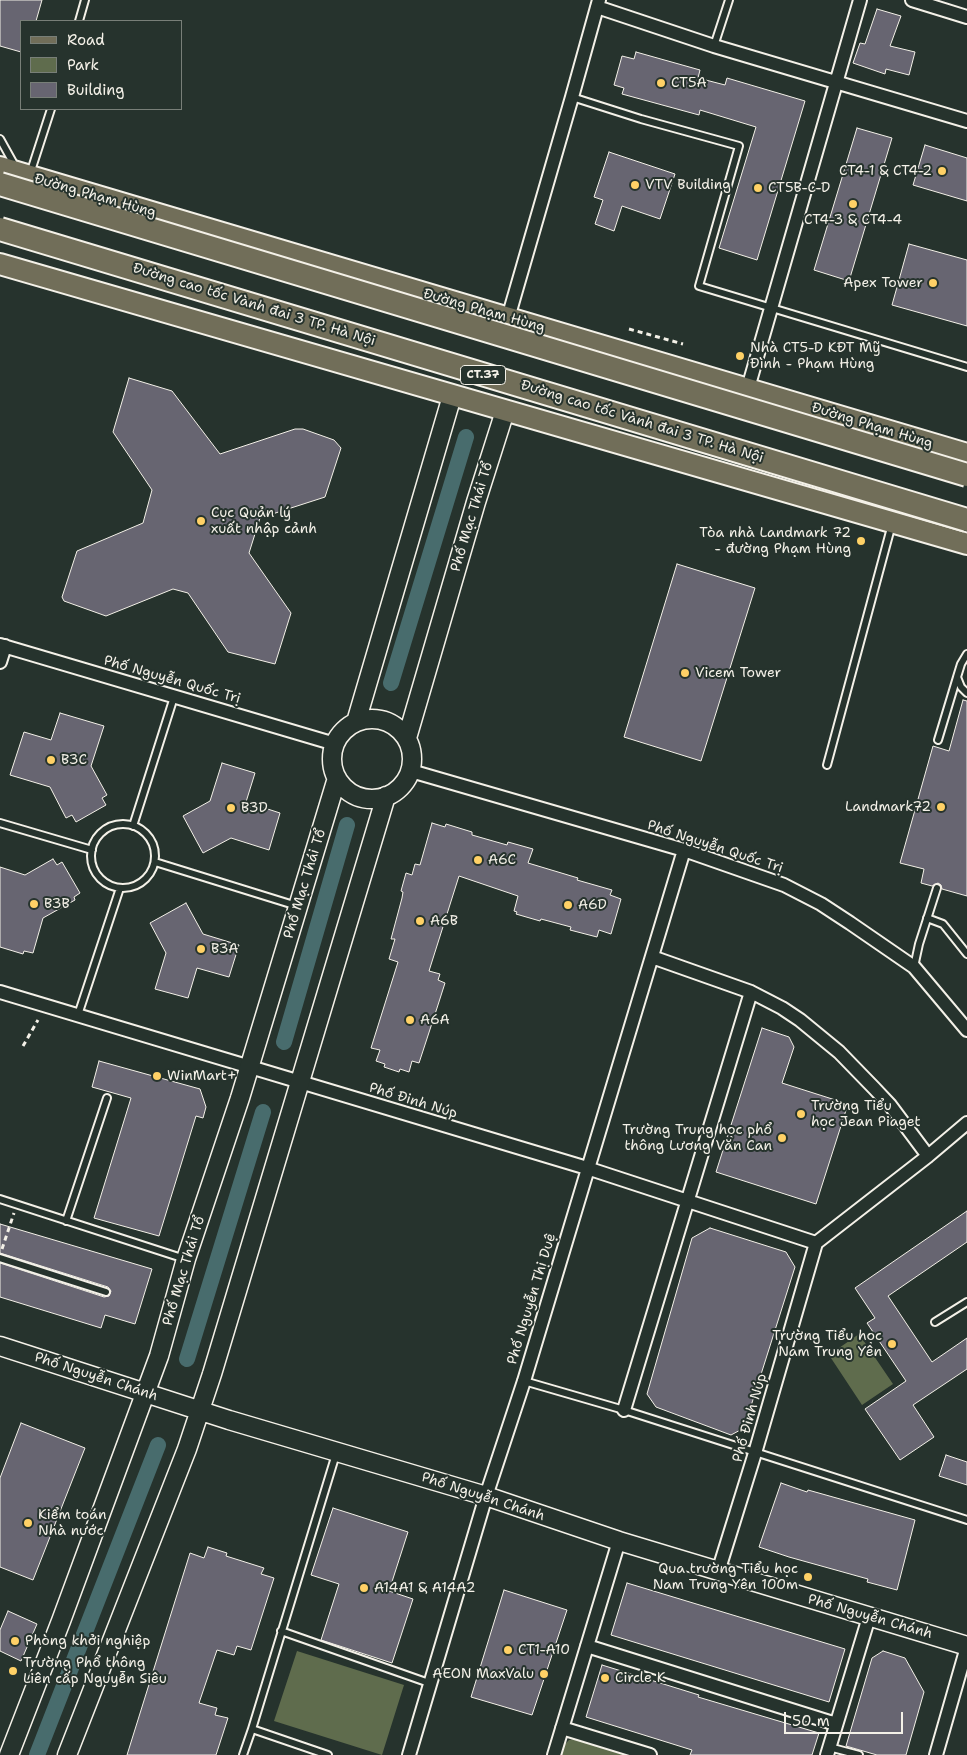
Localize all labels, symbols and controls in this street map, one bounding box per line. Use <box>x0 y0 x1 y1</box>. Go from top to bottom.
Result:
legend <box>20 20 182 110</box>
text: Road <box>67 30 105 50</box>
text: Park <box>67 55 99 75</box>
place label: CT5A <box>671 75 707 91</box>
marker: CT5A <box>655 77 667 89</box>
text: Building <box>67 80 124 100</box>
place label: CT4-1 & CT4-2 <box>839 163 932 179</box>
marker: CT4-1 & CT4-2 <box>936 165 948 177</box>
street label: Đường Phạm Hùng <box>32 171 158 221</box>
place label: VTV Building <box>645 177 731 193</box>
marker: VTV Building <box>629 179 641 191</box>
place label: CT5B-C-D <box>768 180 830 196</box>
marker: CT5B-C-D <box>752 182 764 194</box>
marker: CT4-3 & CT4-4 <box>847 198 859 210</box>
place label: CT4-3 & CT4-4 <box>804 212 902 228</box>
street label: Đường cao tốc Vành đai 3 TP. Hà Nội <box>131 260 377 350</box>
place label: Apex Tower <box>843 275 923 291</box>
marker: Apex Tower <box>927 277 939 289</box>
street label: Đường Phạm Hùng <box>421 286 547 336</box>
place label: Nhà CT5-D KĐT Mỹ Đình - Phạm Hùng <box>750 340 880 372</box>
marker: Nhà CT5-D KĐT Mỹ Đình - Phạm Hùng <box>734 350 746 362</box>
road number: CT.37 <box>460 366 506 384</box>
street label: Đường cao tốc Vành đai 3 TP. Hà Nội <box>519 377 765 467</box>
street label: Đường Phạm Hùng <box>809 400 935 452</box>
street label: Phố Mạc Thái Tổ <box>447 460 497 574</box>
place label: Cục Quản lý xuất nhập cảnh <box>211 505 317 538</box>
marker: Cục Quản lý xuất nhập cảnh <box>195 515 207 527</box>
place label: Tòa nhà Landmark 72 - đường Phạm Hùng <box>699 525 851 558</box>
marker: Tòa nhà Landmark 72 - đường Phạm Hùng <box>855 535 867 547</box>
street label: Phố Nguyễn Quốc Trị <box>102 652 242 708</box>
place label: Vicem Tower <box>695 665 781 681</box>
marker: Vicem Tower <box>679 667 691 679</box>
place label: B3C <box>61 752 87 768</box>
marker: B3C <box>45 754 57 766</box>
place label: Landmark72 <box>845 799 931 815</box>
place label: B3D <box>241 800 268 816</box>
marker: Landmark72 <box>935 801 947 813</box>
marker: B3D <box>225 802 237 814</box>
street label: Phố Nguyễn Quốc Trị <box>645 817 785 877</box>
street label: Phố Mạc Thái Tổ <box>280 827 330 941</box>
place label: A6C <box>488 852 516 868</box>
marker: A6C <box>472 854 484 866</box>
place label: B3B <box>44 896 70 912</box>
place label: A6D <box>578 897 607 913</box>
marker: B3B <box>28 898 40 910</box>
marker: A6D <box>562 899 574 911</box>
place label: A6B <box>430 913 458 929</box>
marker: A6B <box>414 915 426 927</box>
place label: B3A <box>211 941 238 957</box>
marker: B3A <box>195 943 207 955</box>
place label: A6A <box>420 1012 450 1028</box>
marker: A6A <box>404 1014 416 1026</box>
place label: WinMart+ <box>167 1068 237 1084</box>
marker: WinMart+ <box>151 1070 163 1082</box>
street label: Phố Đinh Núp <box>367 1080 459 1122</box>
place label: Trường Tiểu học Jean Piaget <box>811 1098 921 1130</box>
marker: Trường Tiểu học Jean Piaget <box>795 1108 807 1120</box>
place label: Trường Trung học phổ thông Lương Văn Can <box>622 1122 772 1154</box>
marker: Trường Trung học phổ thông Lương Văn Can <box>776 1132 788 1144</box>
street label: Phố Mạc Thái Tổ <box>159 1214 209 1328</box>
street label: Phố Nguyễn Thị Duệ <box>504 1231 560 1367</box>
place label: Trường Tiểu học Nam Trung Yên <box>772 1328 882 1360</box>
marker: Trường Tiểu học Nam Trung Yên <box>886 1338 898 1350</box>
street label: Phố Nguyễn Chánh <box>32 1349 160 1405</box>
street label: Phố Đinh Núp <box>729 1372 771 1464</box>
street label: Phố Nguyễn Chánh <box>419 1469 547 1525</box>
place label: Kiểm toán Nhà nước <box>38 1507 107 1540</box>
marker: Kiểm toán Nhà nước <box>22 1517 34 1529</box>
place label: Qua trường Tiểu học Nam Trung Yên 100m <box>653 1561 798 1594</box>
marker: Qua trường Tiểu học Nam Trung Yên 100m <box>802 1571 814 1583</box>
place label: A14A1 & A14A2 <box>374 1580 475 1596</box>
marker: A14A1 & A14A2 <box>358 1582 370 1594</box>
street label: Phố Nguyễn Chánh <box>806 1591 934 1643</box>
place label: Phòng khởi nghiệp <box>25 1633 150 1649</box>
marker: Phòng khởi nghiệp <box>9 1635 21 1647</box>
place label: CT1-A10 <box>518 1642 570 1658</box>
marker: CT1-A10 <box>502 1644 514 1656</box>
place label: Trường Phổ thông Liên cấp Nguyễn Siêu <box>23 1655 167 1688</box>
marker: Trường Phổ thông Liên cấp Nguyễn Siêu <box>7 1665 19 1677</box>
place label: AEON MaxValu <box>432 1666 534 1682</box>
marker: AEON MaxValu <box>538 1668 550 1680</box>
place label: Circle K <box>615 1670 666 1686</box>
marker: Circle K <box>599 1672 611 1684</box>
scale bar <box>787 1702 906 1734</box>
text: 50 m <box>792 1711 830 1731</box>

